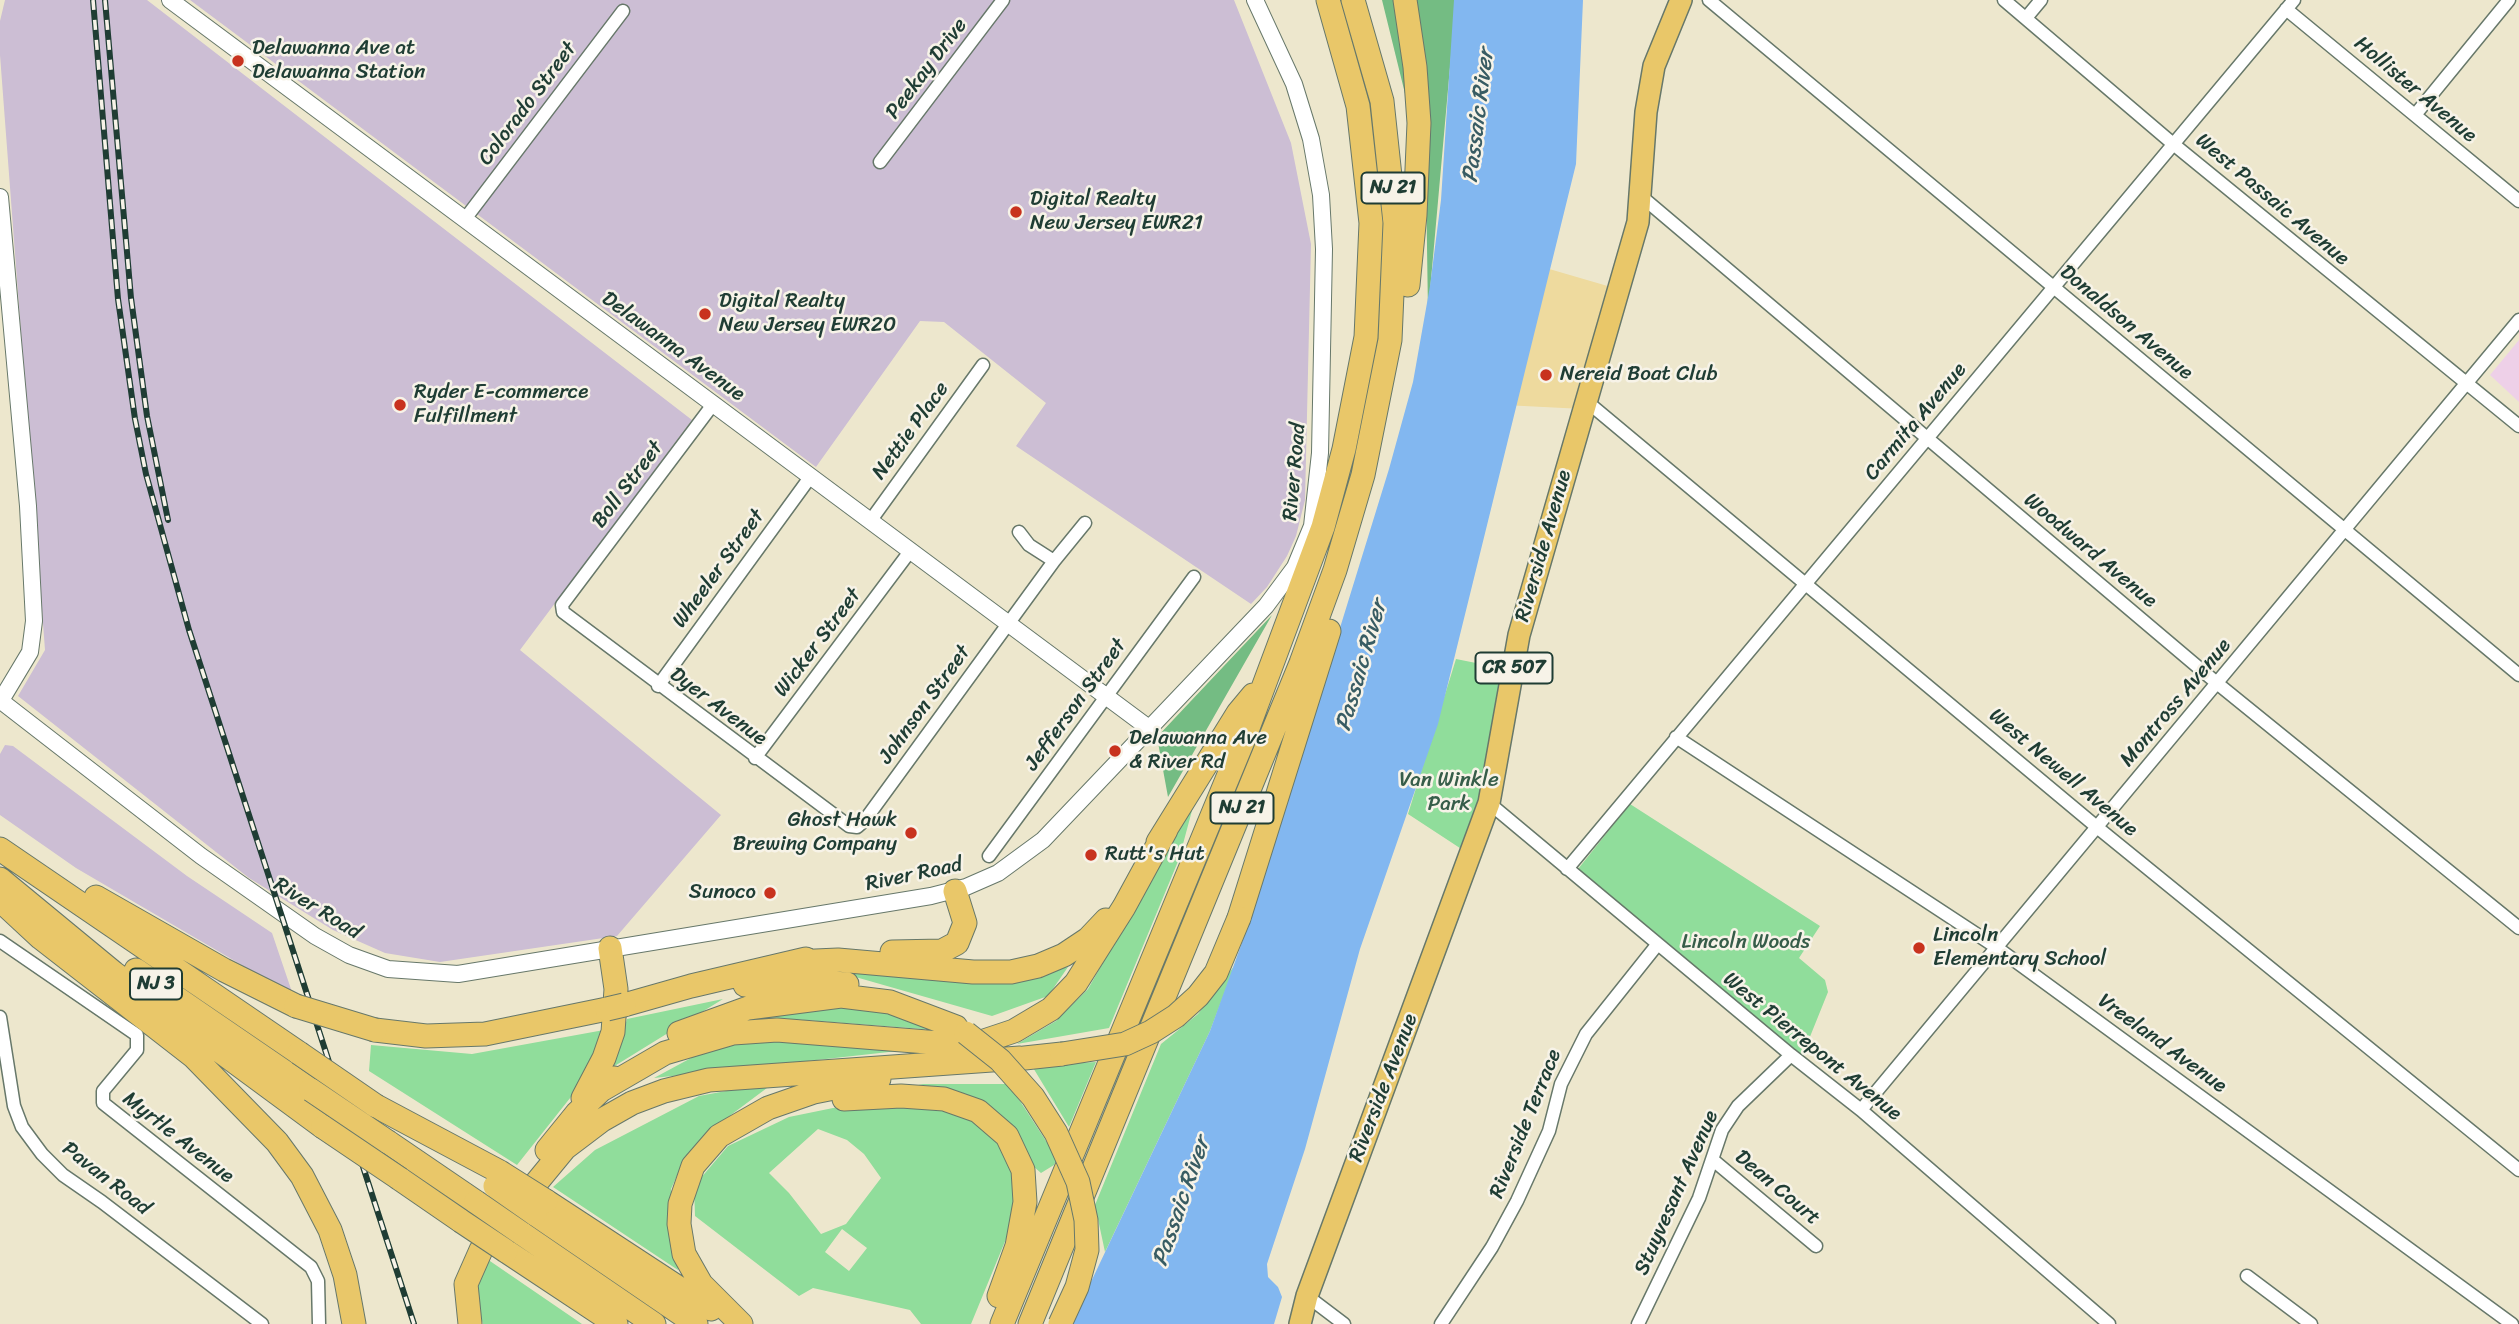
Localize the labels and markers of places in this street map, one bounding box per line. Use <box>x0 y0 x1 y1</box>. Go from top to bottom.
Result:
place label: Delawanna Ave at Delawanna Station <box>252 36 425 86</box>
marker: Delawanna Ave at Delawanna Station <box>230 53 246 69</box>
place label: Digital Realty New Jersey EWR21 <box>1030 187 1203 237</box>
marker: Digital Realty New Jersey EWR21 <box>1008 204 1024 220</box>
place label: Digital Realty New Jersey EWR20 <box>719 289 896 339</box>
marker: Digital Realty New Jersey EWR20 <box>697 306 713 322</box>
place label: Nereid Boat Club <box>1560 362 1718 388</box>
marker: Nereid Boat Club <box>1538 367 1554 383</box>
place label: Ryder E-commerce Fulfillment <box>414 380 588 430</box>
marker: Ryder E-commerce Fulfillment <box>392 397 408 413</box>
place label: Delawanna Ave & River Rd <box>1129 726 1267 776</box>
marker: Delawanna Ave & River Rd <box>1107 743 1123 759</box>
place label: Ghost Hawk Brewing Company <box>733 808 897 858</box>
marker: Ghost Hawk Brewing Company <box>903 825 919 841</box>
place label: Rutt's Hut <box>1105 842 1205 868</box>
marker: Rutt's Hut <box>1083 847 1099 863</box>
place label: Sunoco <box>689 880 756 906</box>
marker: Sunoco <box>762 885 778 901</box>
place label: Lincoln Elementary School <box>1933 923 2106 973</box>
marker: Lincoln Elementary School <box>1911 940 1927 956</box>

